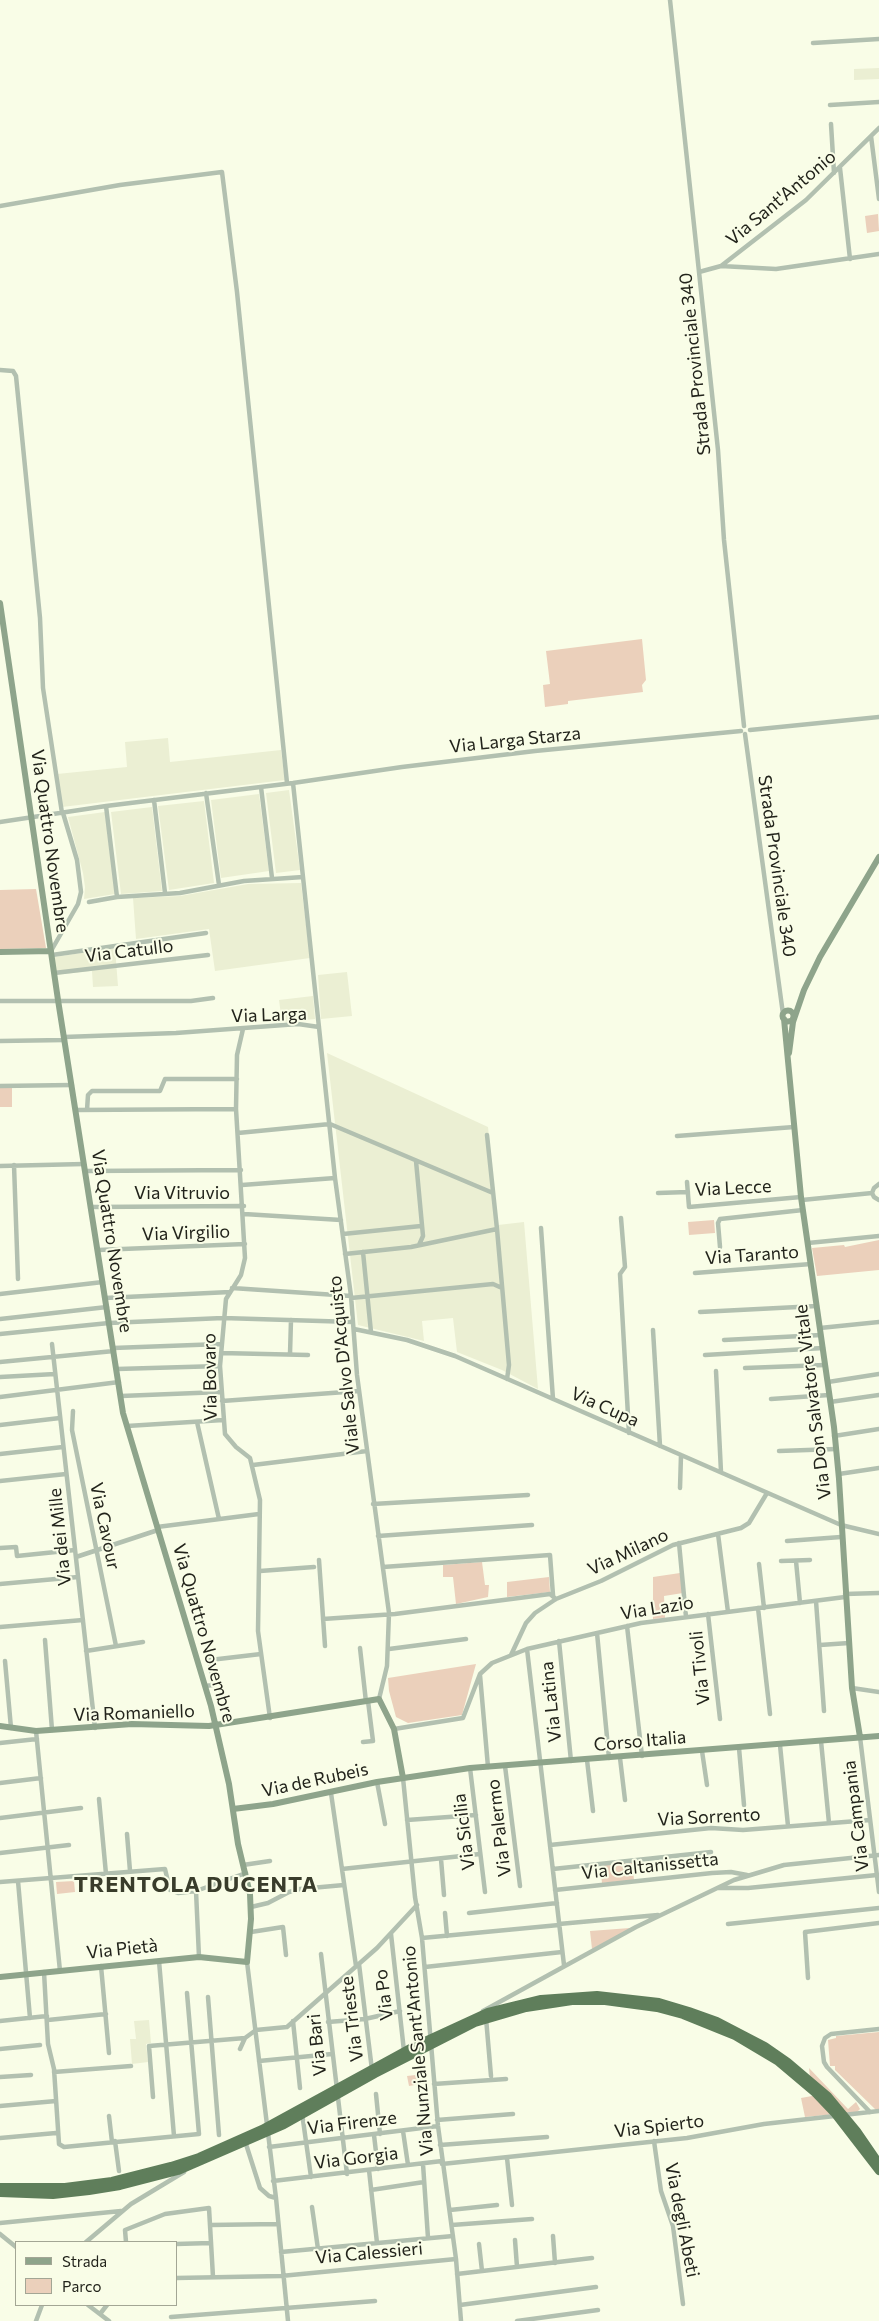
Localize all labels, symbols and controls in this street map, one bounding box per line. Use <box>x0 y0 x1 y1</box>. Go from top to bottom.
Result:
street label: Via Sant'Antonio <box>722 146 840 250</box>
street label: Strada Provinciale 340 <box>675 272 715 456</box>
street label: Via Larga Starza <box>448 722 582 758</box>
street label: Via Quattro Novembre <box>26 748 74 934</box>
street label: Strada Provinciale 340 <box>754 774 800 958</box>
street label: Via Catullo <box>84 935 174 967</box>
street label: Via Larga <box>231 1003 307 1027</box>
street label: Via Quattro Novembre <box>87 1148 137 1334</box>
street label: Via Lecce <box>694 1175 772 1201</box>
street label: Via Vitruvio <box>134 1182 230 1204</box>
street label: Via Virgilio <box>141 1221 231 1245</box>
street label: Via Taranto <box>704 1241 800 1269</box>
street label: Viale Salvo D'Acquisto <box>324 1275 364 1455</box>
street label: Via Don Salvatore Vitale <box>790 1303 836 1501</box>
street label: Via Bovaro <box>198 1333 222 1421</box>
street label: Via Cupa <box>568 1382 642 1432</box>
street label: Via Cavour <box>85 1481 125 1571</box>
street label: Via dei Mille <box>44 1487 76 1587</box>
street label: Via Milano <box>584 1524 672 1580</box>
street label: Via Quattro Novembre <box>168 1541 240 1725</box>
street label: Via Lazio <box>619 1592 695 1624</box>
street label: Via Tivoli <box>685 1630 715 1706</box>
street label: Via Latina <box>536 1660 566 1744</box>
street label: Via Romaniello <box>73 1700 195 1726</box>
street label: Corso Italia <box>593 1726 687 1756</box>
street label: Via de Rubeis <box>260 1758 370 1802</box>
street label: Via Campania <box>838 1759 874 1873</box>
street label: Via Palermo <box>482 1778 516 1878</box>
street label: Via Sicilia <box>449 1792 479 1872</box>
street label: Via Sorrento <box>657 1804 761 1830</box>
street label: Via Caltanissetta <box>580 1848 720 1884</box>
district label: TRENTOLA DUCENTA <box>72 1872 320 1898</box>
street label: Via Pietà <box>85 1935 159 1963</box>
street label: Via Nunziale Sant'Antonio <box>398 1945 438 2157</box>
street label: Via Po <box>370 1968 398 2022</box>
street label: Via Trieste <box>336 1975 368 2063</box>
street label: Via Bari <box>303 2013 331 2077</box>
street label: Via Firenze <box>306 2107 398 2139</box>
street label: Via Spierto <box>613 2110 705 2142</box>
street label: Via Gorgia <box>313 2142 399 2174</box>
street label: Via degli Abeti <box>660 2161 704 2279</box>
street label: Via Calessieri <box>314 2238 424 2268</box>
legend <box>15 2241 178 2306</box>
text: Strada <box>62 2252 107 2270</box>
text: Parco <box>62 2277 101 2295</box>

